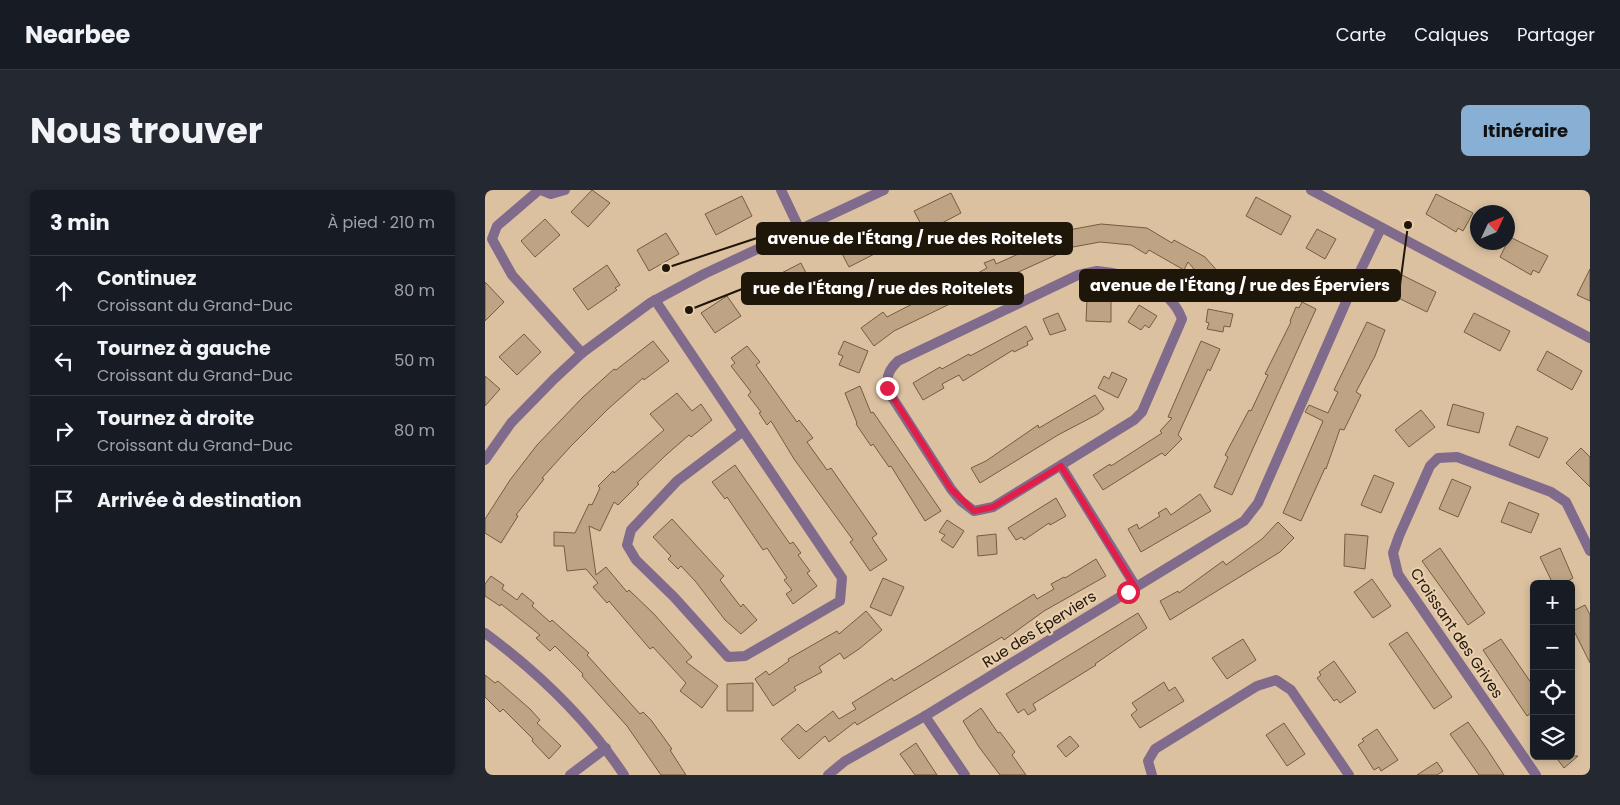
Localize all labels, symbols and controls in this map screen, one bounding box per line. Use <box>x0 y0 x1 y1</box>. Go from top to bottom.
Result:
text: Nearbee <box>25 18 130 51</box>
text: Carte <box>1336 22 1386 47</box>
text: Calques <box>1414 22 1489 47</box>
text: Partager <box>1517 22 1595 47</box>
button: Itinéraire <box>1461 105 1590 156</box>
text: Nous trouver <box>30 106 263 155</box>
north arrow <box>1470 205 1515 250</box>
text: 3 min <box>50 208 110 237</box>
text: À pied · 210 m <box>327 211 435 234</box>
callout: avenue de l'Étang / rue des Roitelets <box>757 223 1072 254</box>
text: avenue de l'Étang / rue des Roitelets <box>767 227 1063 250</box>
text: Continuez <box>97 265 196 292</box>
callout: avenue de l'Étang / rue des Éperviers <box>1080 270 1400 301</box>
callout: rue de l'Étang / rue des Roitelets <box>742 273 1023 304</box>
text: avenue de l'Étang / rue des Éperviers <box>1090 274 1390 297</box>
icon: ahead <box>50 277 78 305</box>
text: rue de l'Étang / rue des Roitelets <box>753 277 1013 300</box>
text: 80 m <box>394 279 435 302</box>
text: Croissant du Grand-Duc <box>97 294 293 317</box>
text: Tournez à gauche <box>97 335 271 362</box>
icon: left <box>50 347 78 375</box>
text: 50 m <box>394 349 435 372</box>
text: Croissant du Grand-Duc <box>97 364 293 387</box>
route end <box>876 377 899 400</box>
text: Tournez à droite <box>97 405 254 432</box>
icon: right <box>50 417 78 445</box>
text: 80 m <box>394 419 435 442</box>
text: Croissant du Grand-Duc <box>97 434 293 457</box>
icon: arrive <box>50 487 78 515</box>
text: Arrivée à destination <box>97 487 302 514</box>
street label: Croissant des Grives <box>1405 564 1509 702</box>
map controls <box>1530 580 1575 760</box>
button: + <box>1530 580 1575 625</box>
route start <box>1117 581 1140 604</box>
street label: Rue des Éperviers <box>978 585 1100 673</box>
button: − <box>1530 625 1575 670</box>
button: locate <box>1530 670 1575 715</box>
button: layers <box>1530 715 1575 760</box>

